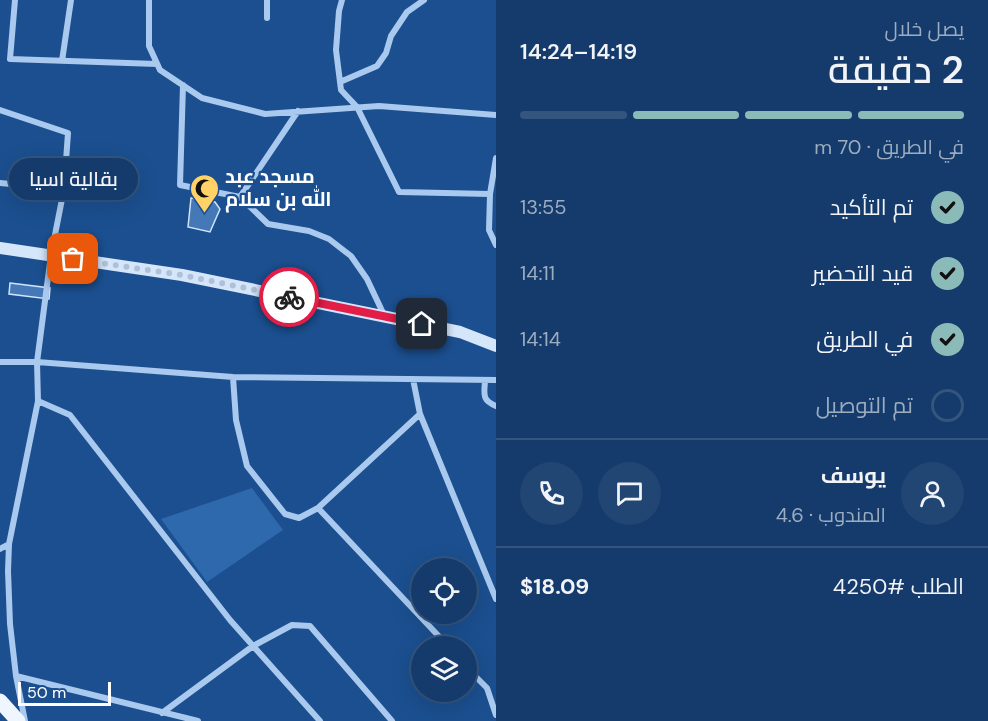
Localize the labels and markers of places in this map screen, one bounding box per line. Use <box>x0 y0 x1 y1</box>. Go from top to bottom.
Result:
callout: بقالية اسيا <box>8 157 138 199</box>
place label: مسجد عبد الله بن سلام <box>225 163 332 213</box>
mosque icon: مسجد عبد الله بن سلام <box>188 172 220 214</box>
pin <box>47 233 98 284</box>
pin <box>396 298 447 349</box>

